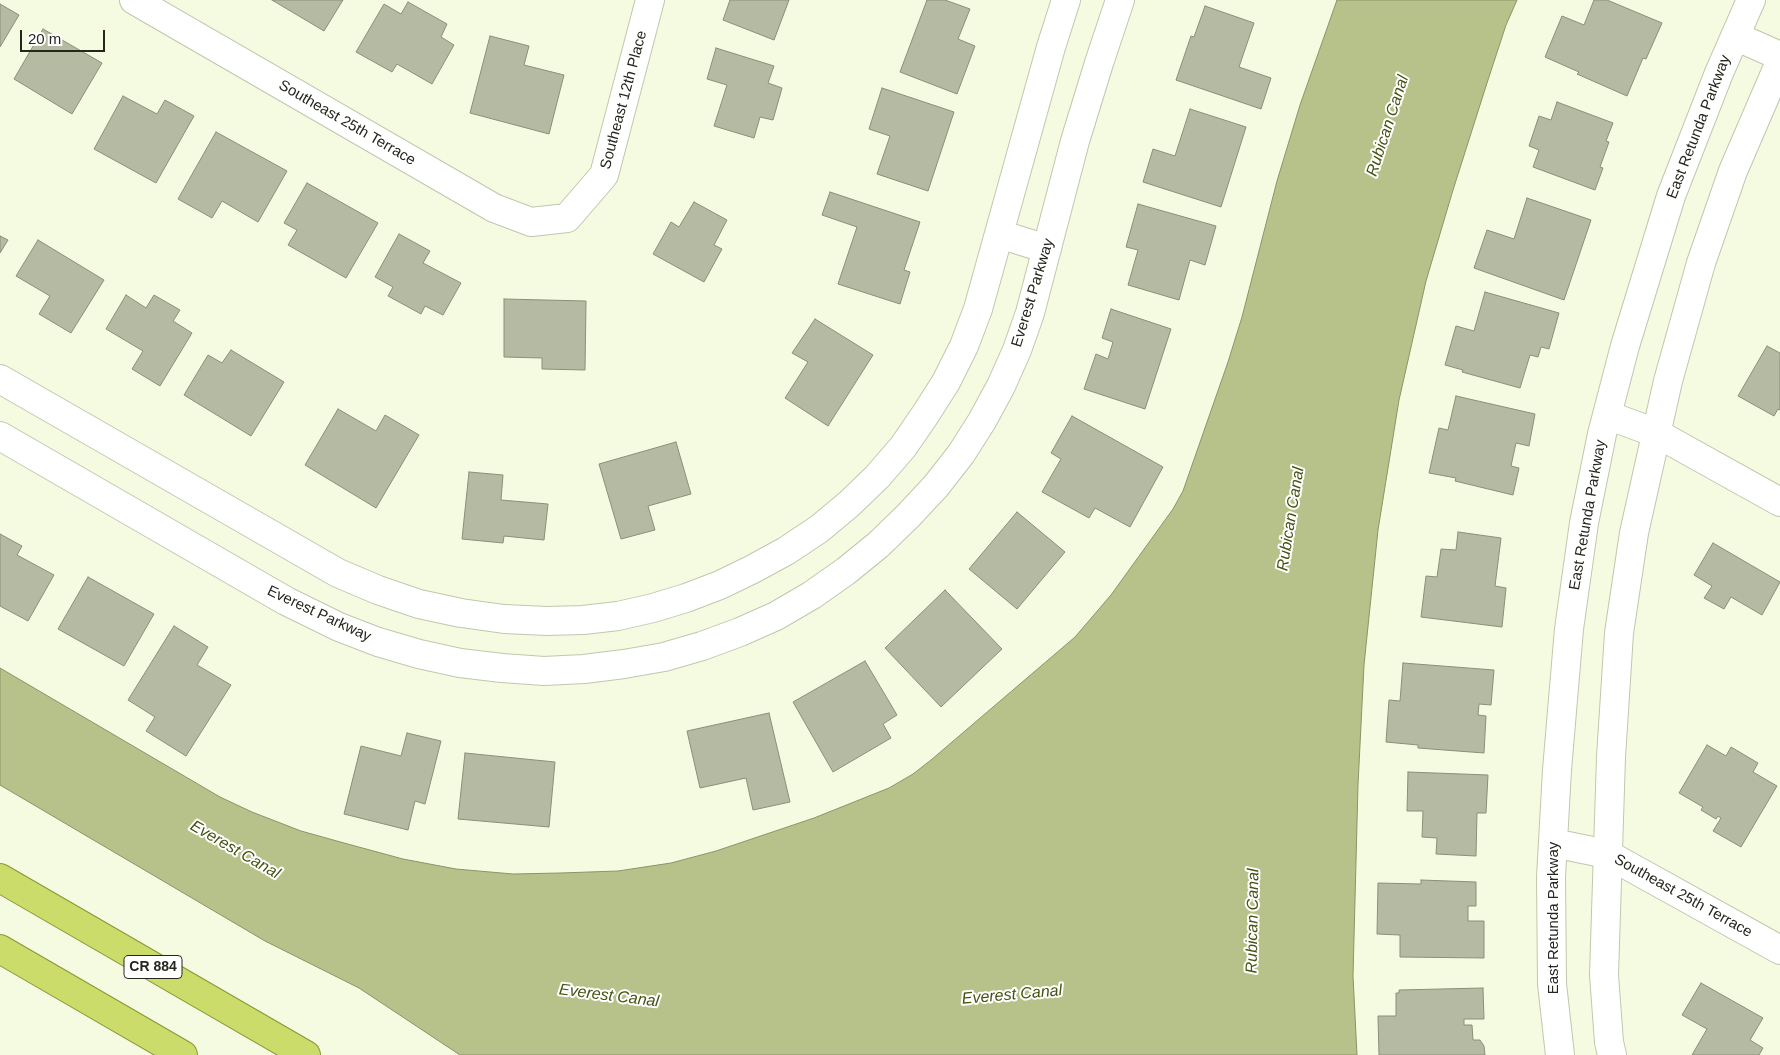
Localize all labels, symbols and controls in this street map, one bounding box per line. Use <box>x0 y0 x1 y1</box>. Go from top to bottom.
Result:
scale bar <box>22 20 108 52</box>
street label: Southeast 12th Place <box>597 29 651 171</box>
text: 20 m <box>28 30 61 47</box>
street label: East Retunda Parkway <box>1663 53 1735 201</box>
water label: Rubican Canal <box>1363 73 1413 179</box>
street label: Southeast 25th Terrace <box>275 76 419 170</box>
street label: Everest Parkway <box>1008 237 1058 349</box>
street label: East Retunda Parkway <box>1566 438 1610 592</box>
water label: Rubican Canal <box>1273 466 1309 572</box>
street label: Everest Parkway <box>264 582 374 646</box>
water label: Everest Canal <box>187 817 283 883</box>
street label: East Retunda Parkway <box>1545 842 1563 994</box>
street label: Southeast 25th Terrace <box>1611 851 1755 941</box>
water label: Rubican Canal <box>1242 868 1264 974</box>
road number: CR 884 <box>124 956 182 979</box>
water label: Everest Canal <box>558 980 660 1012</box>
water label: Everest Canal <box>961 981 1063 1009</box>

